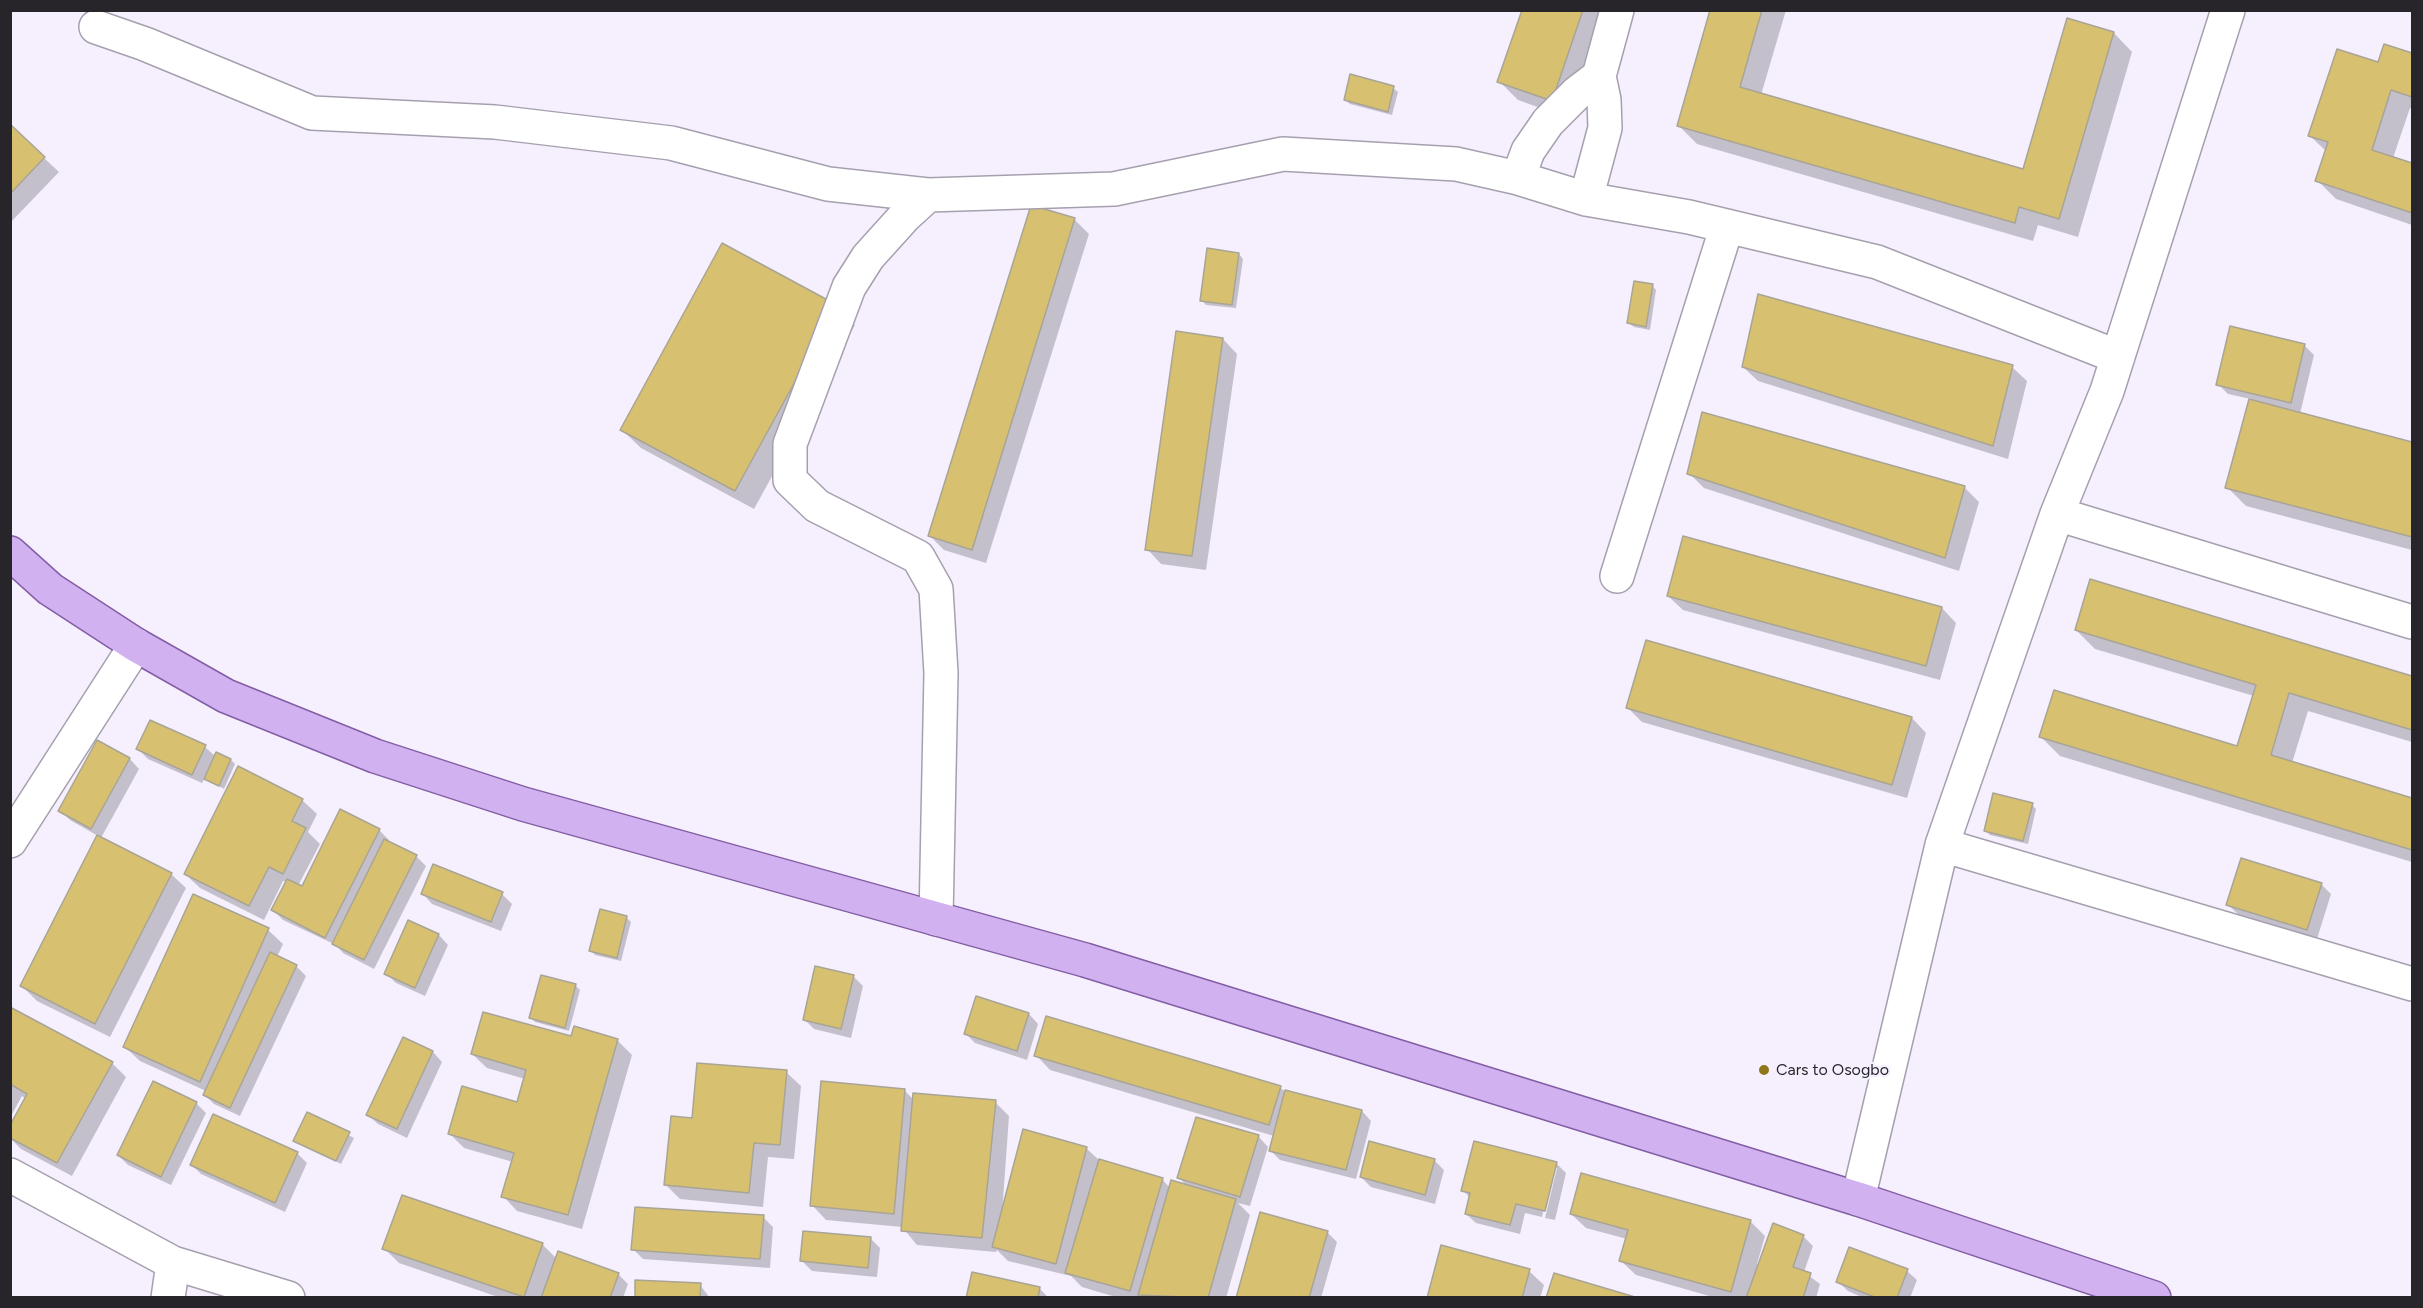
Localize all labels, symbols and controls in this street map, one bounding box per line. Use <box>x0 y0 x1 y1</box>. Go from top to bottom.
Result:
place label: Cars to Osogbo <box>1776 1060 1889 1080</box>
marker: Cars to Osogbo <box>1757 1063 1771 1077</box>

